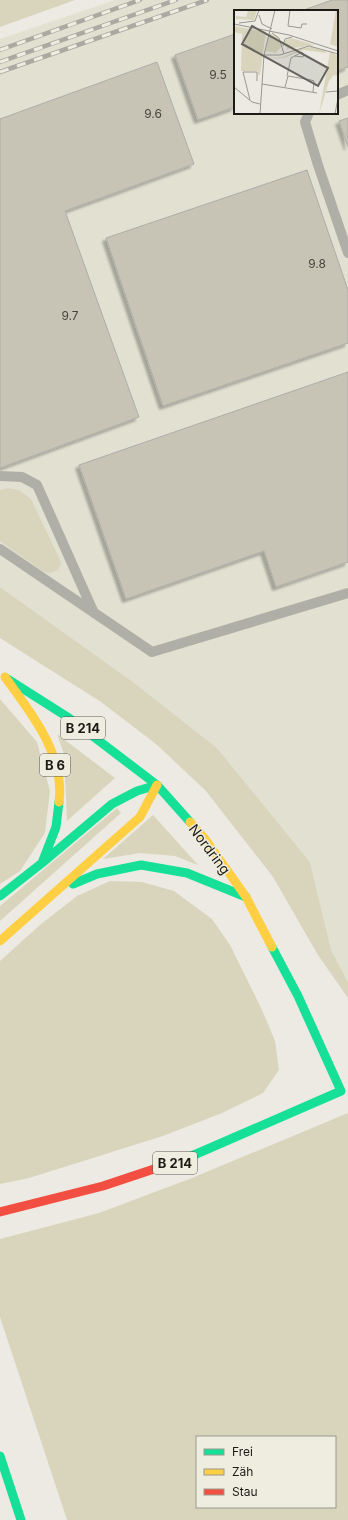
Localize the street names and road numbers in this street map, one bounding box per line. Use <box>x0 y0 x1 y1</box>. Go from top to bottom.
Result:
road number: B 214 <box>61 717 105 739</box>
road number: B 6 <box>40 754 70 776</box>
street label: Nordring <box>186 821 234 877</box>
road number: B 214 <box>153 1152 197 1174</box>

